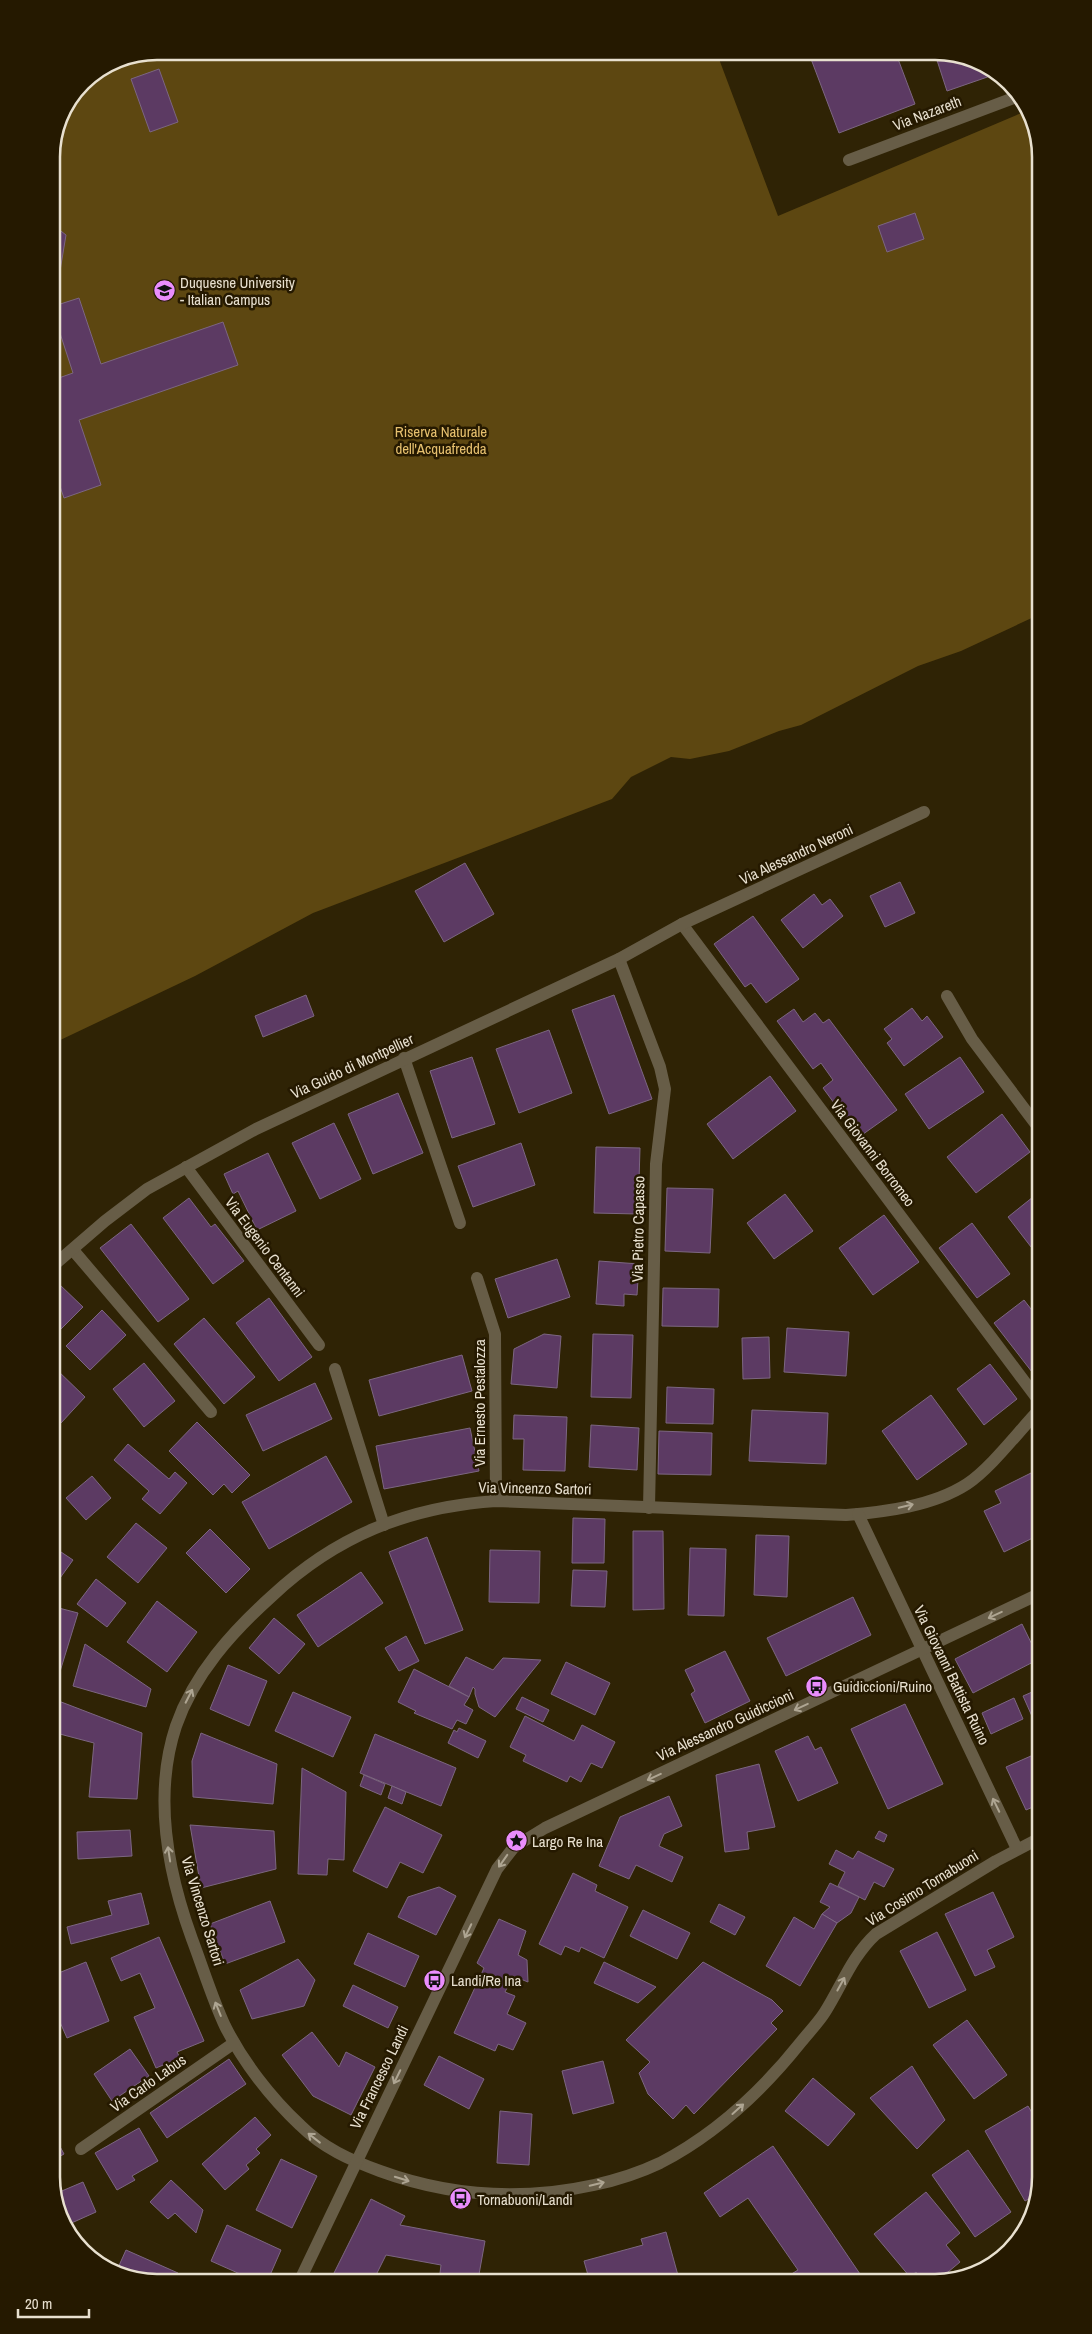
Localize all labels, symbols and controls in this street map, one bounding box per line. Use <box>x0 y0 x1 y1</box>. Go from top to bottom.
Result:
street label: Via Nazareth <box>890 90 964 136</box>
place label: Duquesne University - Italian Campus <box>180 272 296 310</box>
school or university icon: Duquesne University - Italian Campus <box>152 279 176 303</box>
park label: Riserva Naturale dell'Acquafredda <box>395 421 487 459</box>
street label: Via Alessandro Neroni <box>736 819 856 889</box>
street label: Via Guido di Montpellier <box>287 1028 417 1104</box>
street label: Via Giovanni Borromeo <box>826 1095 920 1211</box>
street label: Via Pietro Capasso <box>627 1175 649 1282</box>
street label: Via Eugenio Centanni <box>220 1192 310 1302</box>
street label: Via Ernesto Pestalozza <box>469 1339 490 1467</box>
street label: Via Vincenzo Sartori <box>478 1477 592 1499</box>
one-way arrow <box>898 1501 914 1510</box>
street label: Via Giovanni Battista Ruino <box>909 1602 995 1748</box>
one-way arrow <box>988 1611 1003 1620</box>
bus stop icon: Guidiccioni/Ruino <box>805 1674 829 1698</box>
place label: Guidiccioni/Ruino <box>833 1676 932 1697</box>
street label: Via Alessandro Guidiccioni <box>653 1684 797 1766</box>
one-way arrow <box>184 1688 194 1703</box>
one-way arrow <box>794 1703 809 1712</box>
one-way arrow <box>647 1772 662 1782</box>
one-way arrow <box>991 1798 1000 1813</box>
place icon: Largo Re Ina <box>504 1829 528 1853</box>
place label: Largo Re Ina <box>532 1831 603 1852</box>
street label: Via Cosimo Tornabuoni <box>862 1845 982 1931</box>
one-way arrow <box>163 1846 173 1862</box>
street label: Via Vincenzo Sartori <box>176 1854 230 1968</box>
one-way arrow <box>498 1854 508 1868</box>
one-way arrow <box>463 1923 472 1938</box>
bus stop icon: Landi/Re Ina <box>423 1968 447 1992</box>
place label: Landi/Re Ina <box>451 1970 522 1991</box>
one-way arrow <box>836 1977 846 1991</box>
one-way arrow <box>212 2002 222 2017</box>
street label: Via Francesco Landi <box>345 2021 413 2133</box>
street label: Via Carlo Labus <box>106 2049 190 2117</box>
one-way arrow <box>392 2070 402 2085</box>
one-way arrow <box>732 2103 745 2114</box>
one-way arrow <box>308 2132 321 2143</box>
one-way arrow <box>394 2174 410 2184</box>
one-way arrow <box>588 2179 604 2188</box>
bus stop icon: Tornabuoni/Landi <box>449 2187 473 2211</box>
place label: Tornabuoni/Landi <box>477 2189 573 2210</box>
scale bar <box>18 2286 89 2318</box>
text: 20 m <box>25 2293 52 2314</box>

